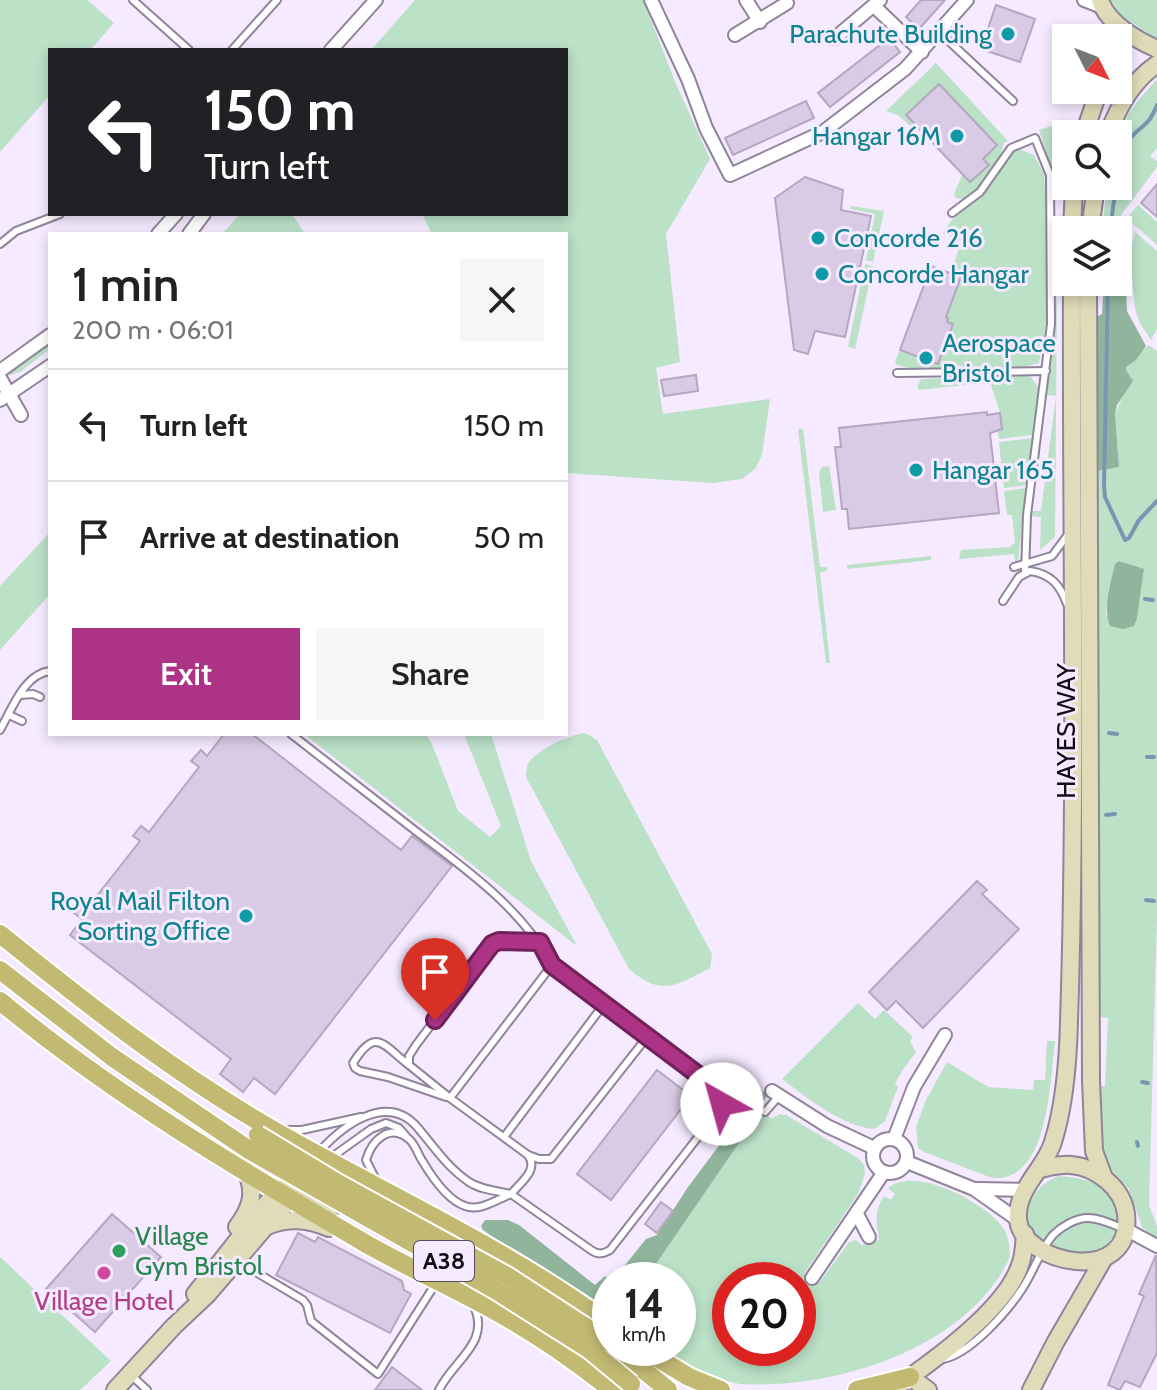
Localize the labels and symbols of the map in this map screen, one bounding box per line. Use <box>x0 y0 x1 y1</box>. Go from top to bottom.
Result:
place label: Parachute Building <box>789 18 993 50</box>
north arrow <box>1052 24 1132 104</box>
marker: Parachute Building <box>999 25 1017 43</box>
place label: Hangar 16M <box>812 120 941 152</box>
marker: Hangar 16M <box>948 127 966 145</box>
place label: Concorde 216 <box>834 222 983 254</box>
marker: Concorde 216 <box>809 229 827 247</box>
place label: Concorde Hangar <box>838 258 1029 290</box>
marker: Concorde Hangar <box>813 265 831 283</box>
place label: Aerospace Bristol <box>942 327 1056 389</box>
marker: Aerospace Bristol <box>917 349 935 367</box>
place label: Hangar 165 <box>932 454 1054 486</box>
marker: Hangar 165 <box>907 461 925 479</box>
street label: HAYES WAY <box>1050 663 1082 799</box>
place label: Royal Mail Filton Sorting Office <box>50 885 230 947</box>
marker: Royal Mail Filton Sorting Office <box>237 907 255 925</box>
pin <box>401 938 469 1020</box>
position arrow <box>680 1062 764 1146</box>
place label: Village Gym Bristol <box>135 1220 263 1282</box>
road number: A38 <box>414 1241 474 1281</box>
marker: Village Gym Bristol <box>110 1242 128 1260</box>
speed limit sign: 20 <box>712 1262 816 1366</box>
marker: Village Hotel <box>95 1264 113 1282</box>
place label: Village Hotel <box>34 1285 174 1317</box>

